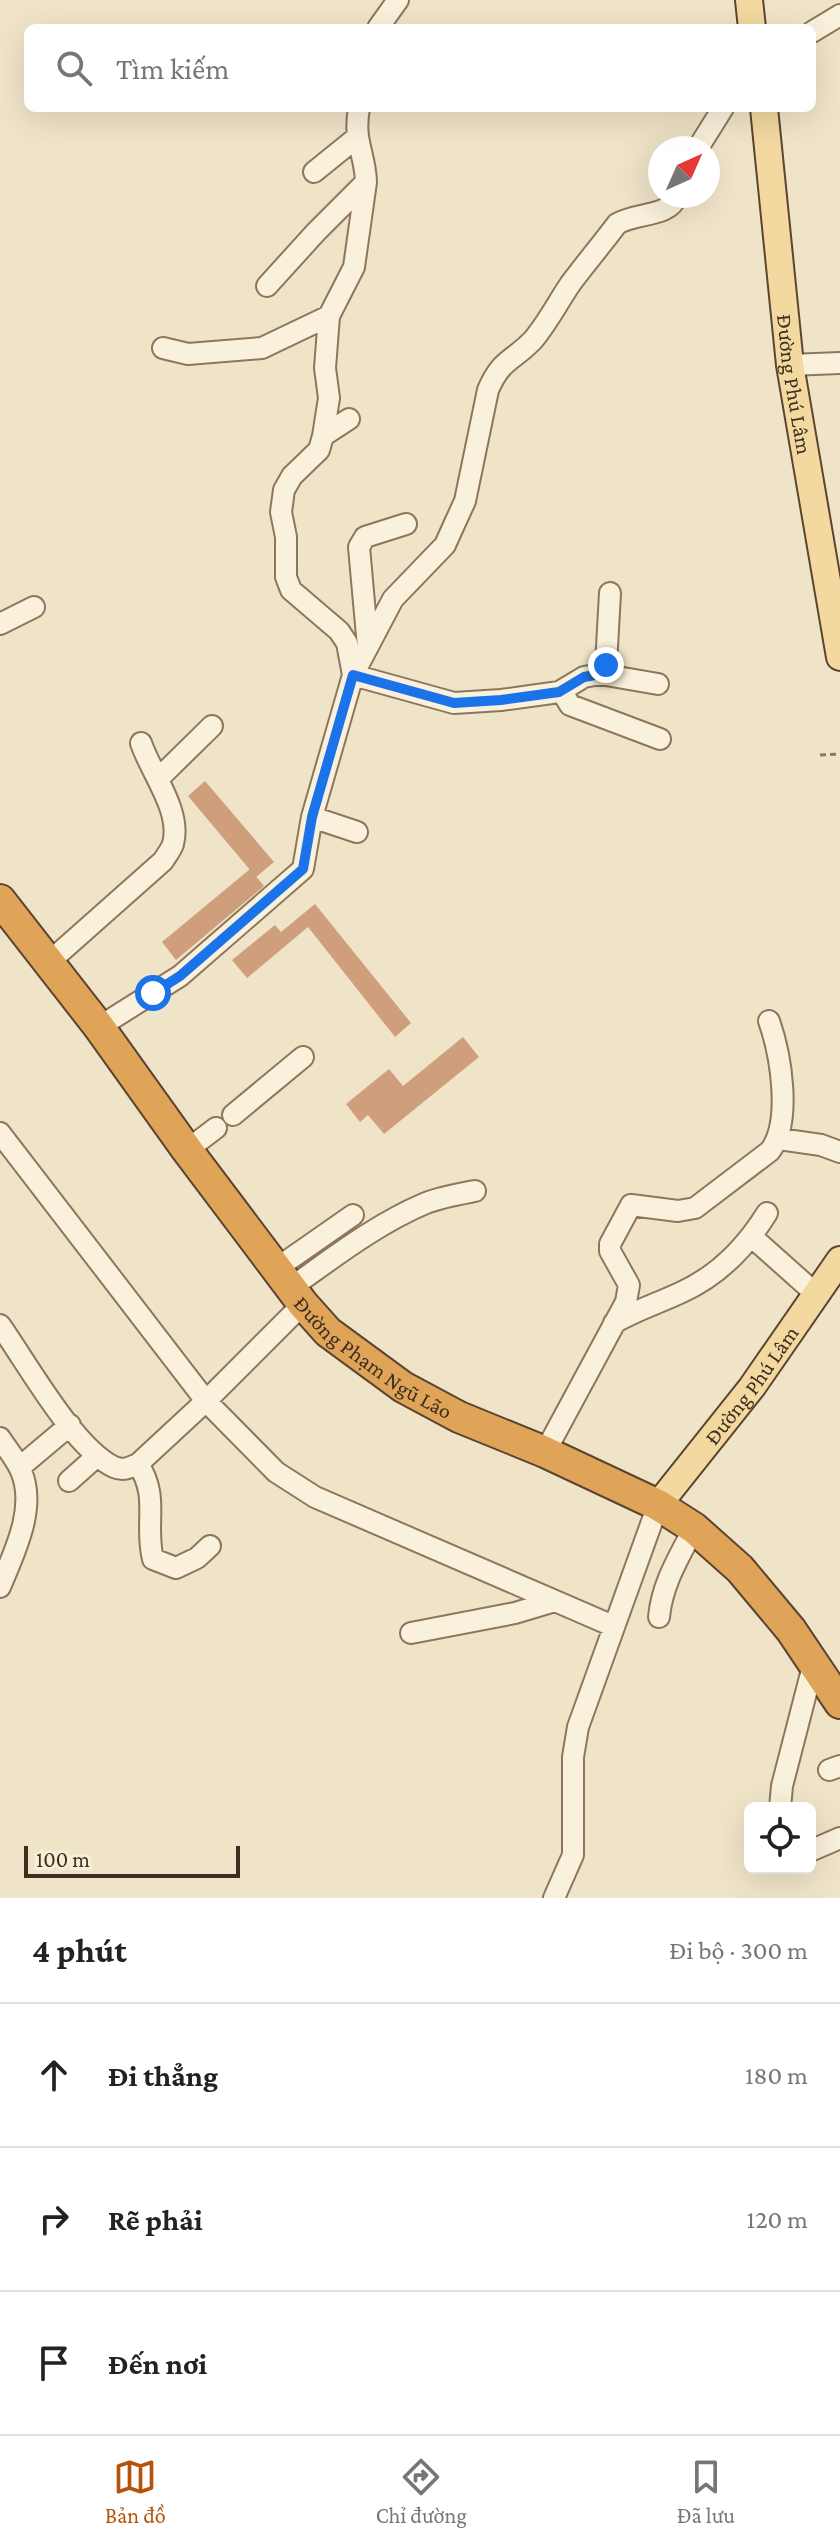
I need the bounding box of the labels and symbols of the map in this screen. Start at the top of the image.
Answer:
north arrow [648,136,720,208]
street label: Đường Phú Lâm [772,313,818,456]
route end [588,647,624,683]
route start [135,975,171,1011]
street label: Đường Phạm Ngũ Lão [289,1291,457,1424]
street label: Đường Phú Lâm [699,1321,803,1449]
scale bar [24,1842,240,1878]

